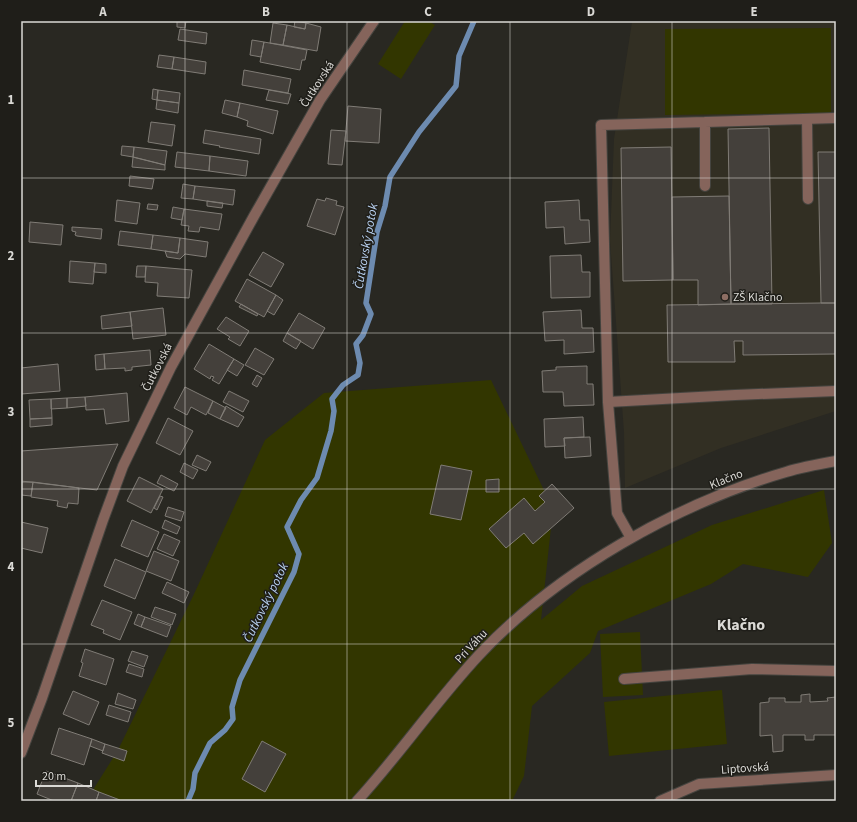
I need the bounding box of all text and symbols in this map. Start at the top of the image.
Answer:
text: A [98,3,107,21]
text: B [262,3,270,21]
text: C [424,3,432,21]
text: D [587,3,595,21]
text: E [750,3,758,21]
street label: Čutkovská [296,58,339,111]
text: 1 [8,91,15,109]
water label: Čutkovský potok [350,201,383,290]
text: 2 [8,247,15,265]
place label: ZŠ Klačno [733,289,783,306]
marker: ZŠ Klačno [720,292,730,302]
street label: Čutkovská [138,340,177,394]
text: 3 [8,403,15,421]
street label: Klačno [707,465,745,494]
text: 4 [8,558,15,576]
water label: Čutkovský potok [239,559,293,645]
district label: Klačno [717,614,765,636]
street label: Pri Váhu [451,625,492,667]
text: 5 [8,714,15,732]
street label: Liptovská [720,758,770,779]
scale bar [36,762,91,788]
text: 20 m [42,768,66,785]

